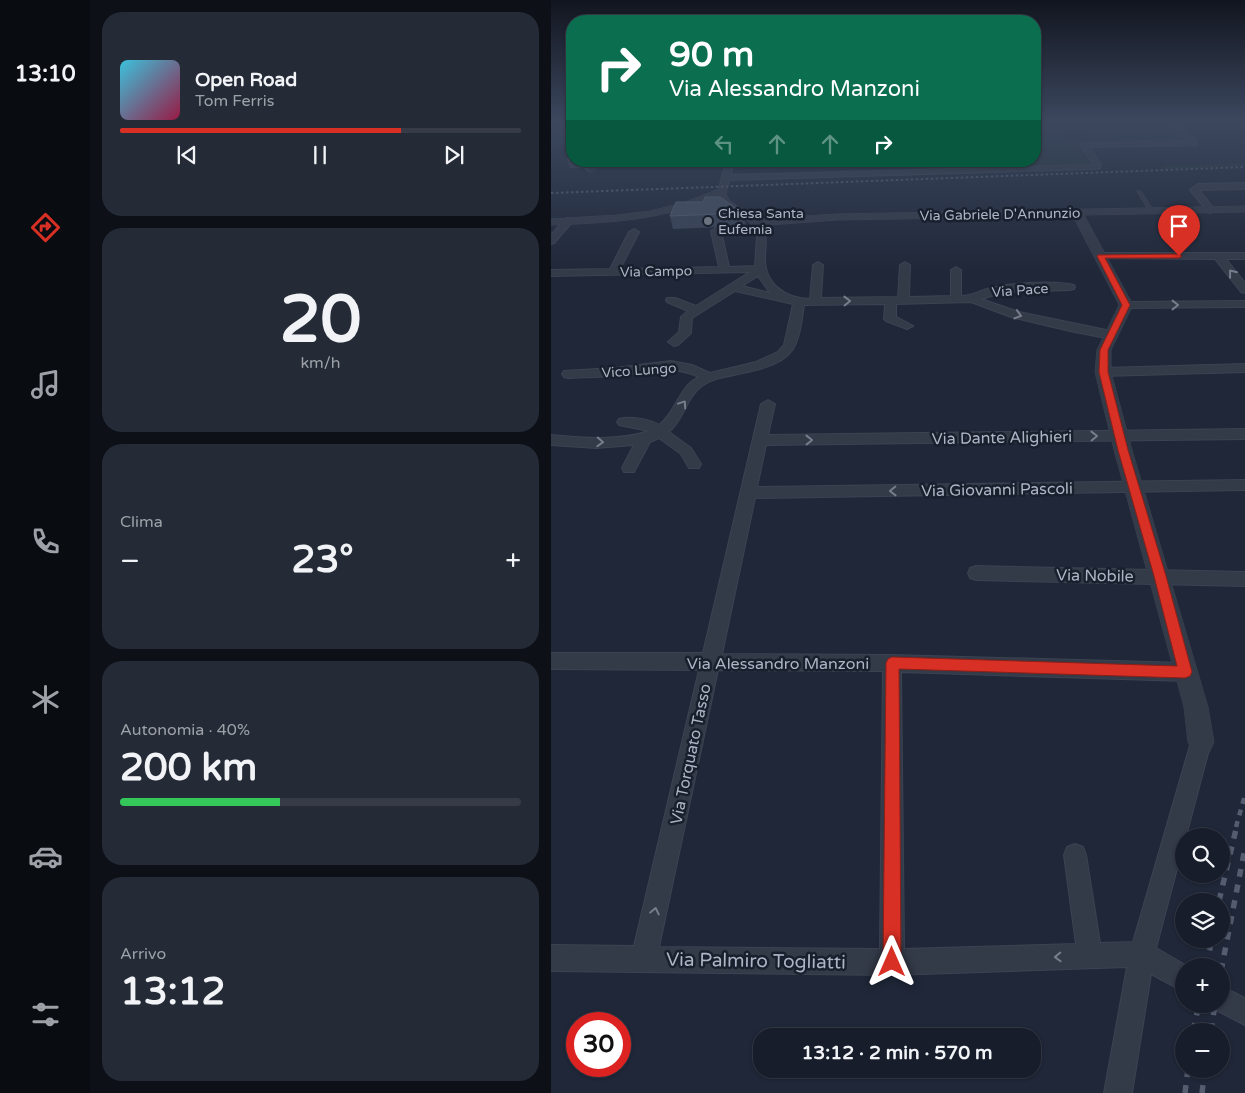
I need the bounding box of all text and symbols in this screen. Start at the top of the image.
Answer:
text: 90 m [669,34,754,76]
icon: right [586,35,651,100]
text: 13:10 [15,61,75,87]
text: Open Road [195,69,297,91]
text: Via Alessandro Manzoni [669,76,920,102]
text: Tom Ferris [195,91,274,111]
icon: left [710,130,738,158]
icon: ahead [763,130,791,158]
icon: ahead [816,130,844,158]
icon: right [869,130,897,158]
icon: previous [173,141,201,169]
icon: pause [306,141,334,169]
icon: next [440,141,468,169]
place label: Chiesa Santa Eufemia [718,205,804,238]
street label: Via Gabriele D'Annunzio [920,205,1080,224]
pin [1158,205,1200,256]
icon: directions [28,210,63,245]
icon: arrive [1165,212,1193,240]
marker: Chiesa Santa Eufemia [702,215,714,227]
street label: Via Campo [620,262,692,281]
one-way arrow [1229,270,1237,279]
street label: Via Pace [991,280,1049,301]
text: 20 [280,281,361,360]
one-way arrow [844,296,852,306]
one-way arrow [1172,300,1179,310]
one-way arrow [1013,309,1021,319]
text: km/h [300,353,341,373]
street label: Vico Lungo [601,359,677,382]
icon: music [28,367,63,402]
one-way arrow [676,400,686,409]
street label: Via Dante Alighieri [932,427,1072,449]
one-way arrow [1090,430,1098,441]
one-way arrow [806,435,813,445]
one-way arrow [596,437,604,447]
street label: Via Giovanni Pascoli [921,479,1073,501]
one-way arrow [888,486,896,496]
text: Clima [120,512,163,532]
icon: phone [28,524,63,559]
text: 23° [292,537,354,583]
text: − [120,544,140,578]
text: + [505,544,521,578]
street label: Via Nobile [1056,565,1134,587]
street label: Via Alessandro Manzoni [687,654,869,674]
icon: climate [28,682,63,717]
street label: Via Torquato Tasso [666,682,716,826]
text: Autonomia · 40% [120,720,250,740]
text: 200 km [120,745,257,791]
map controls [1175,828,1230,1078]
button: search [1175,828,1230,883]
icon: car [28,839,63,874]
button: layers [1175,893,1230,948]
one-way arrow [649,907,660,916]
position arrow [865,935,917,987]
text: Arrivo [120,944,166,964]
street label: Via Palmiro Togliatti [666,948,846,974]
one-way arrow [1054,952,1062,962]
button: + [1175,958,1230,1013]
text: 13:12 [120,969,225,1015]
icon: filters [28,997,63,1032]
speed limit sign: 30 [566,1012,631,1077]
button: − [1175,1023,1230,1078]
text: 13:12 · 2 min · 570 m [801,1042,993,1064]

